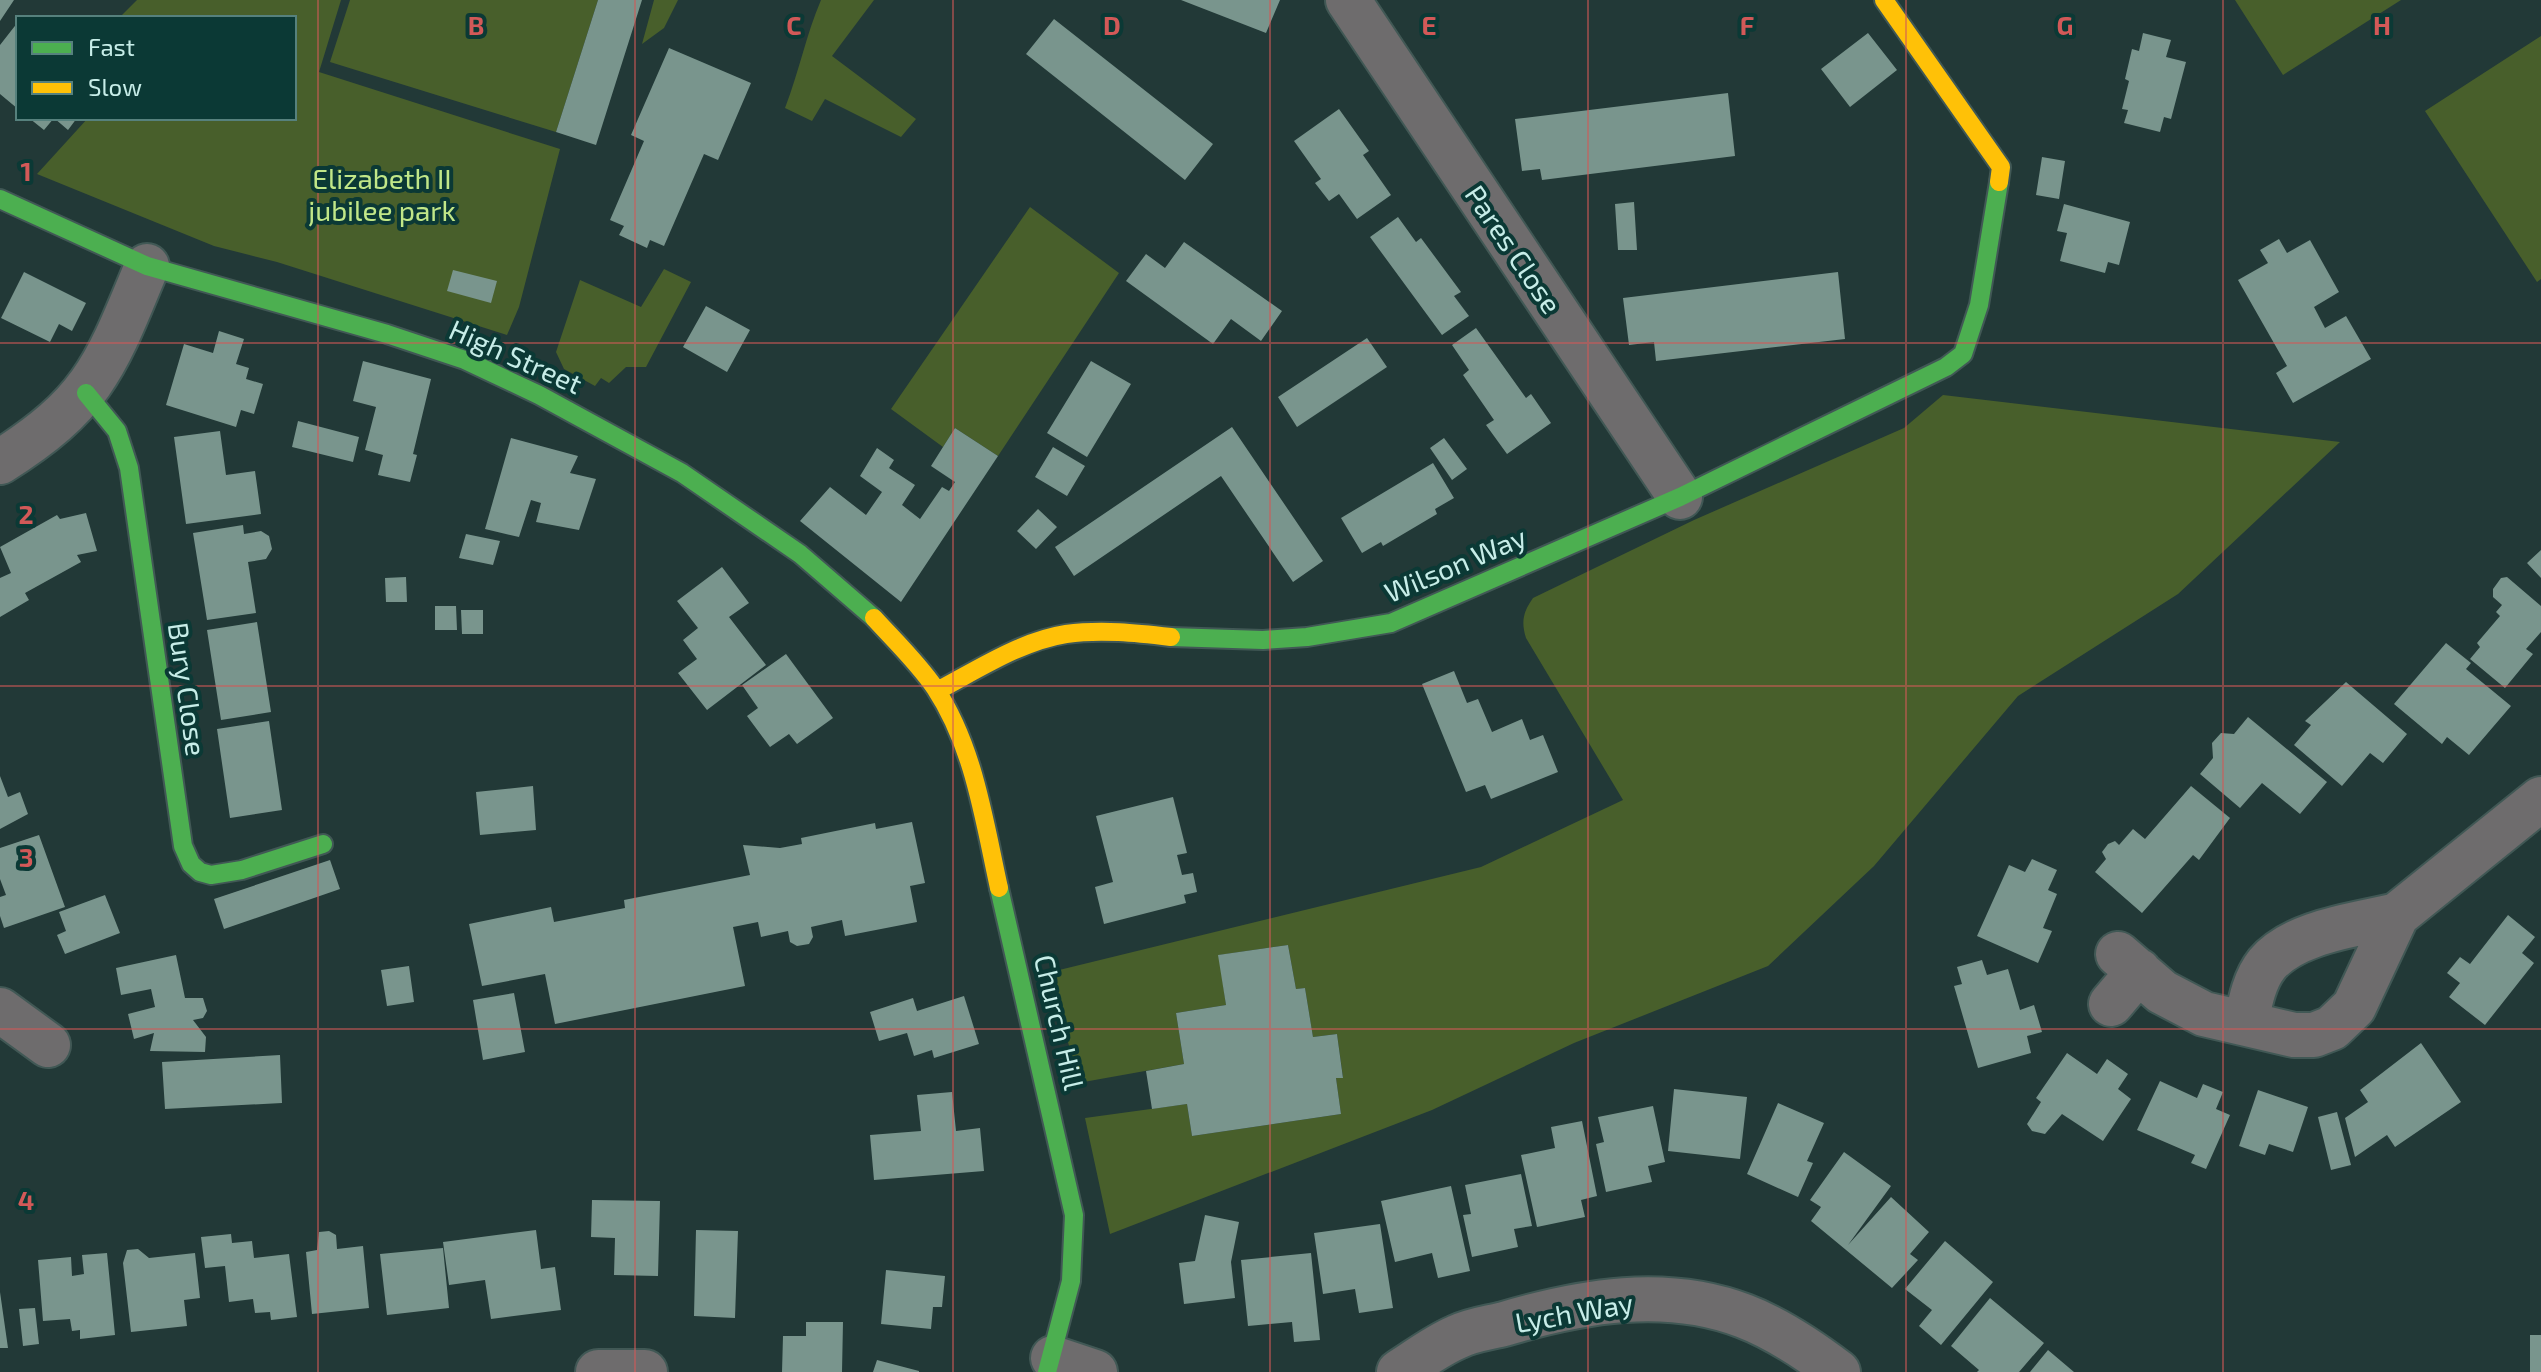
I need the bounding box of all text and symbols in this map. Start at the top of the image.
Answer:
text: B [468,9,484,40]
text: C [786,9,802,40]
text: D [1103,9,1121,40]
text: E [1421,9,1437,40]
text: F [1740,9,1754,40]
text: G [2057,9,2073,40]
text: H [2373,9,2391,40]
legend [16,16,296,120]
text: Fast [88,32,135,61]
text: Slow [88,72,142,101]
text: 1 [20,155,32,186]
park label: Elizabeth II jubilee park [308,161,456,227]
street label: Pares Close [1459,178,1569,320]
street label: High Street [444,312,588,400]
text: 2 [18,498,34,529]
street label: Wilson Way [1379,519,1531,609]
street label: Bury Close [162,620,214,758]
text: 3 [19,841,33,872]
street label: Church Hill [1028,951,1092,1093]
text: 4 [18,1184,34,1215]
street label: Lych Way [1512,1285,1636,1339]

